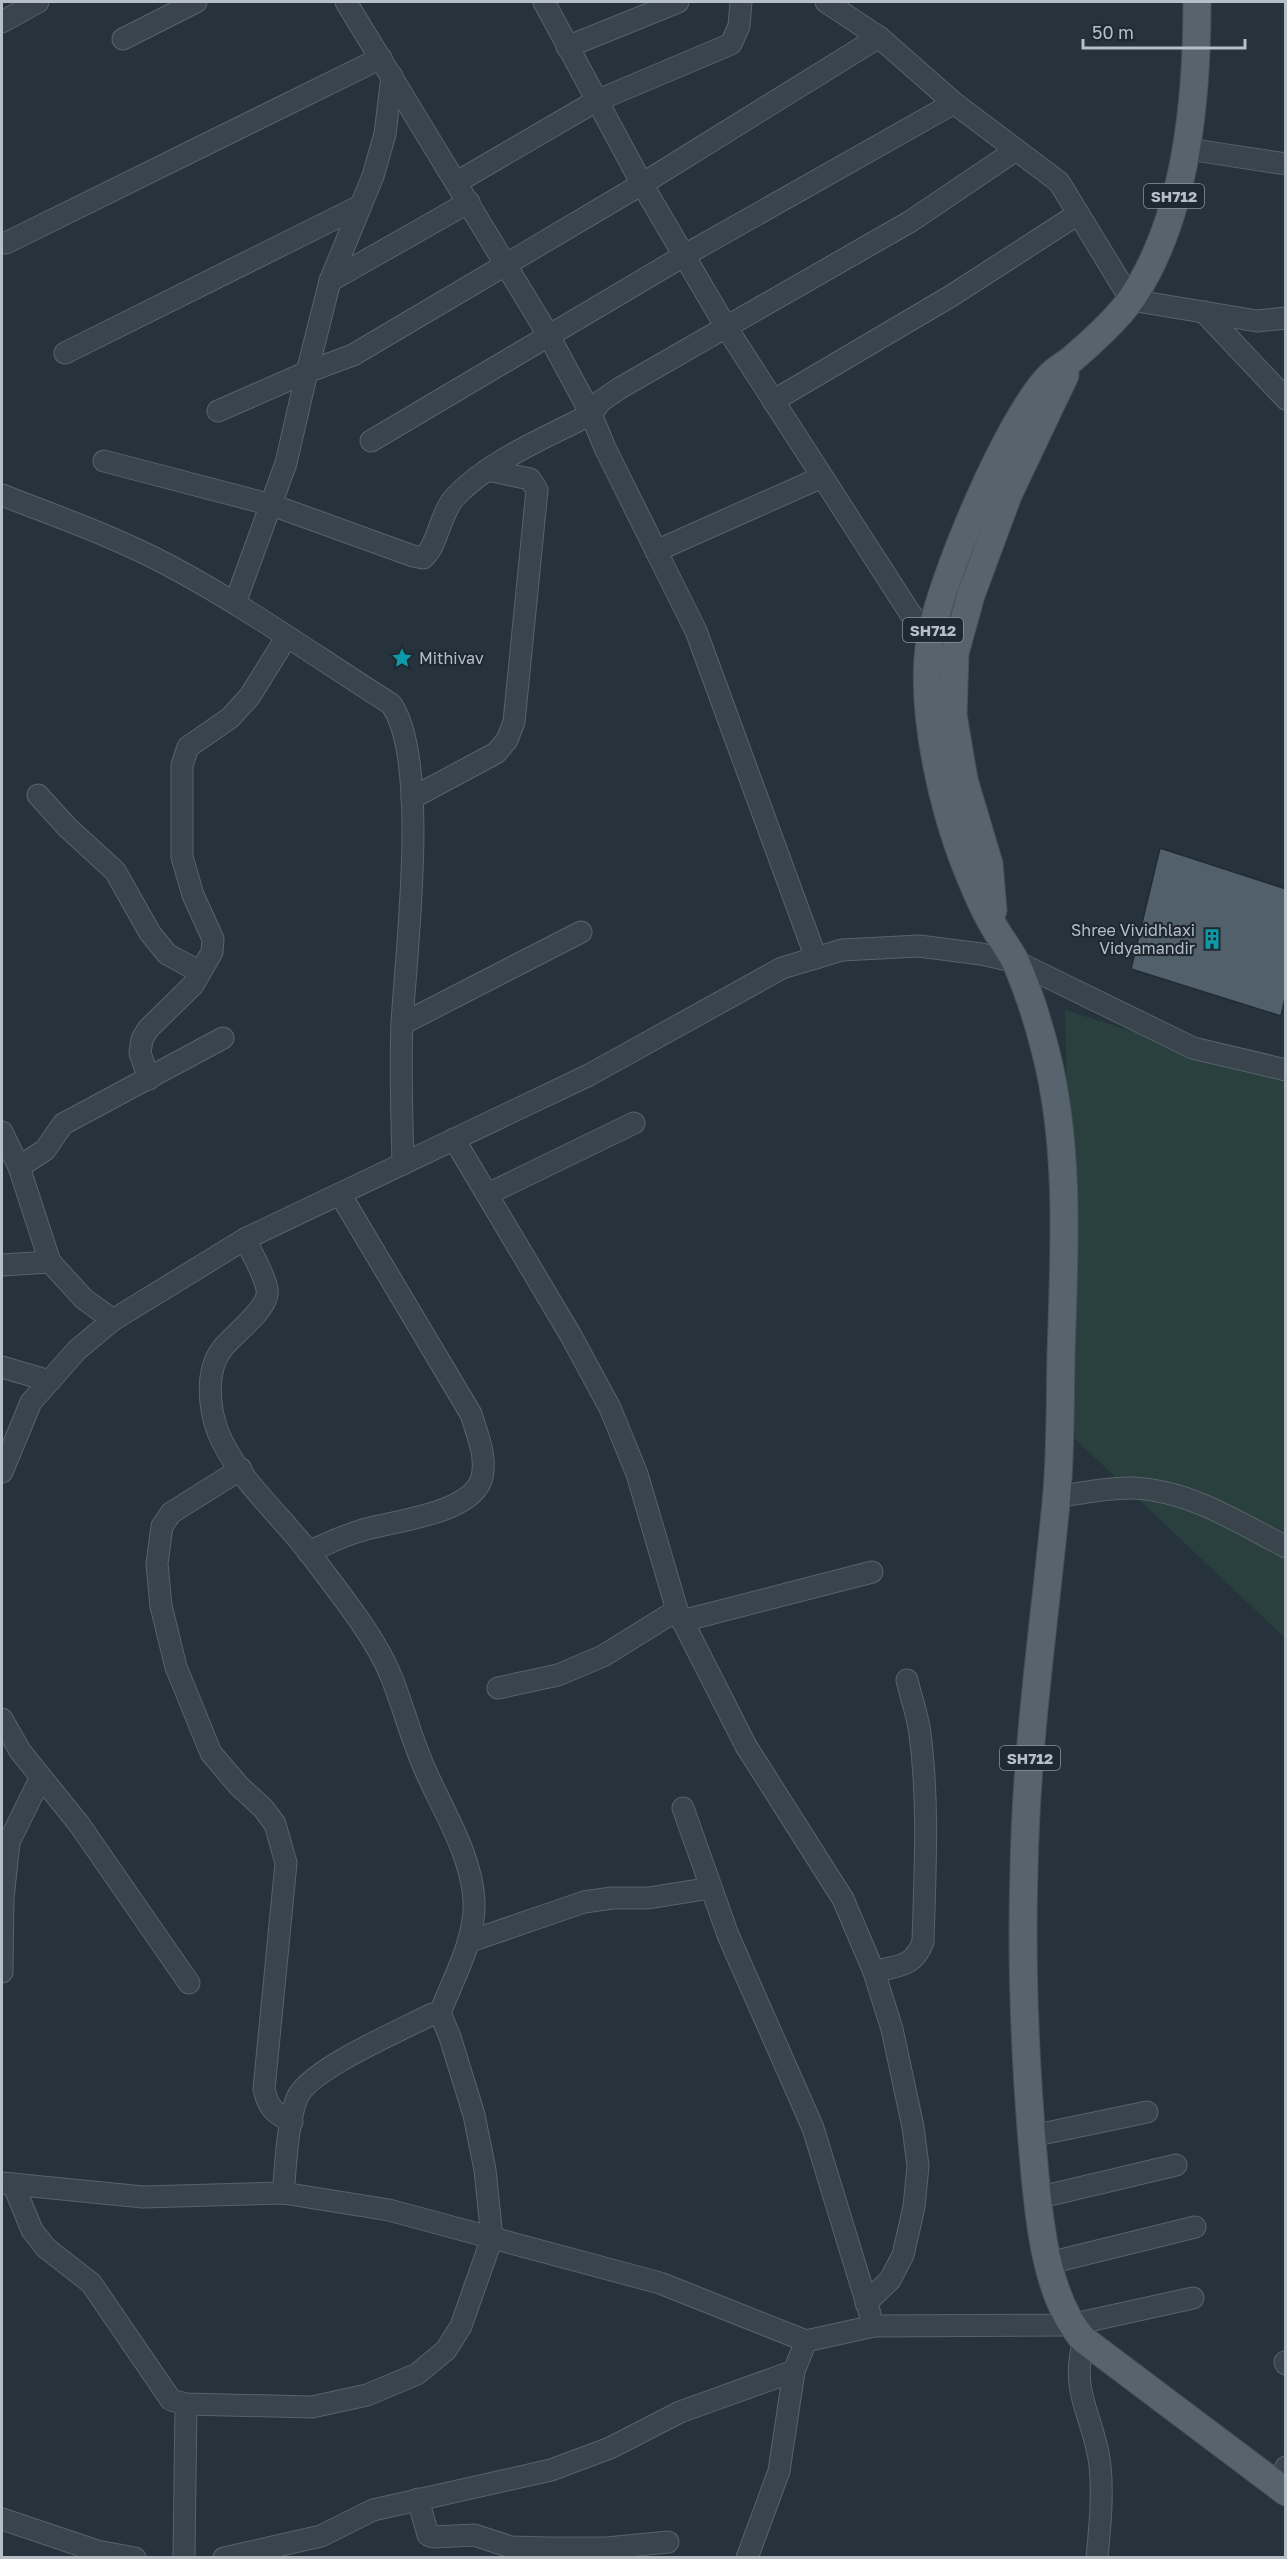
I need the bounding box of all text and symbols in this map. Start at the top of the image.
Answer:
scale bar [1083,12,1245,50]
text: 50 m [1092,21,1134,43]
road number: SH712 [1144,184,1204,208]
road number: SH712 [903,618,963,642]
place icon: Mithivav [390,646,414,670]
place label: Mithivav [419,648,484,668]
place label: Shree Vividhlaxi Vidyamandir [1071,920,1195,958]
building icon: Shree Vividhlaxi Vidyamandir [1200,927,1224,951]
road number: SH712 [1000,1746,1060,1770]

